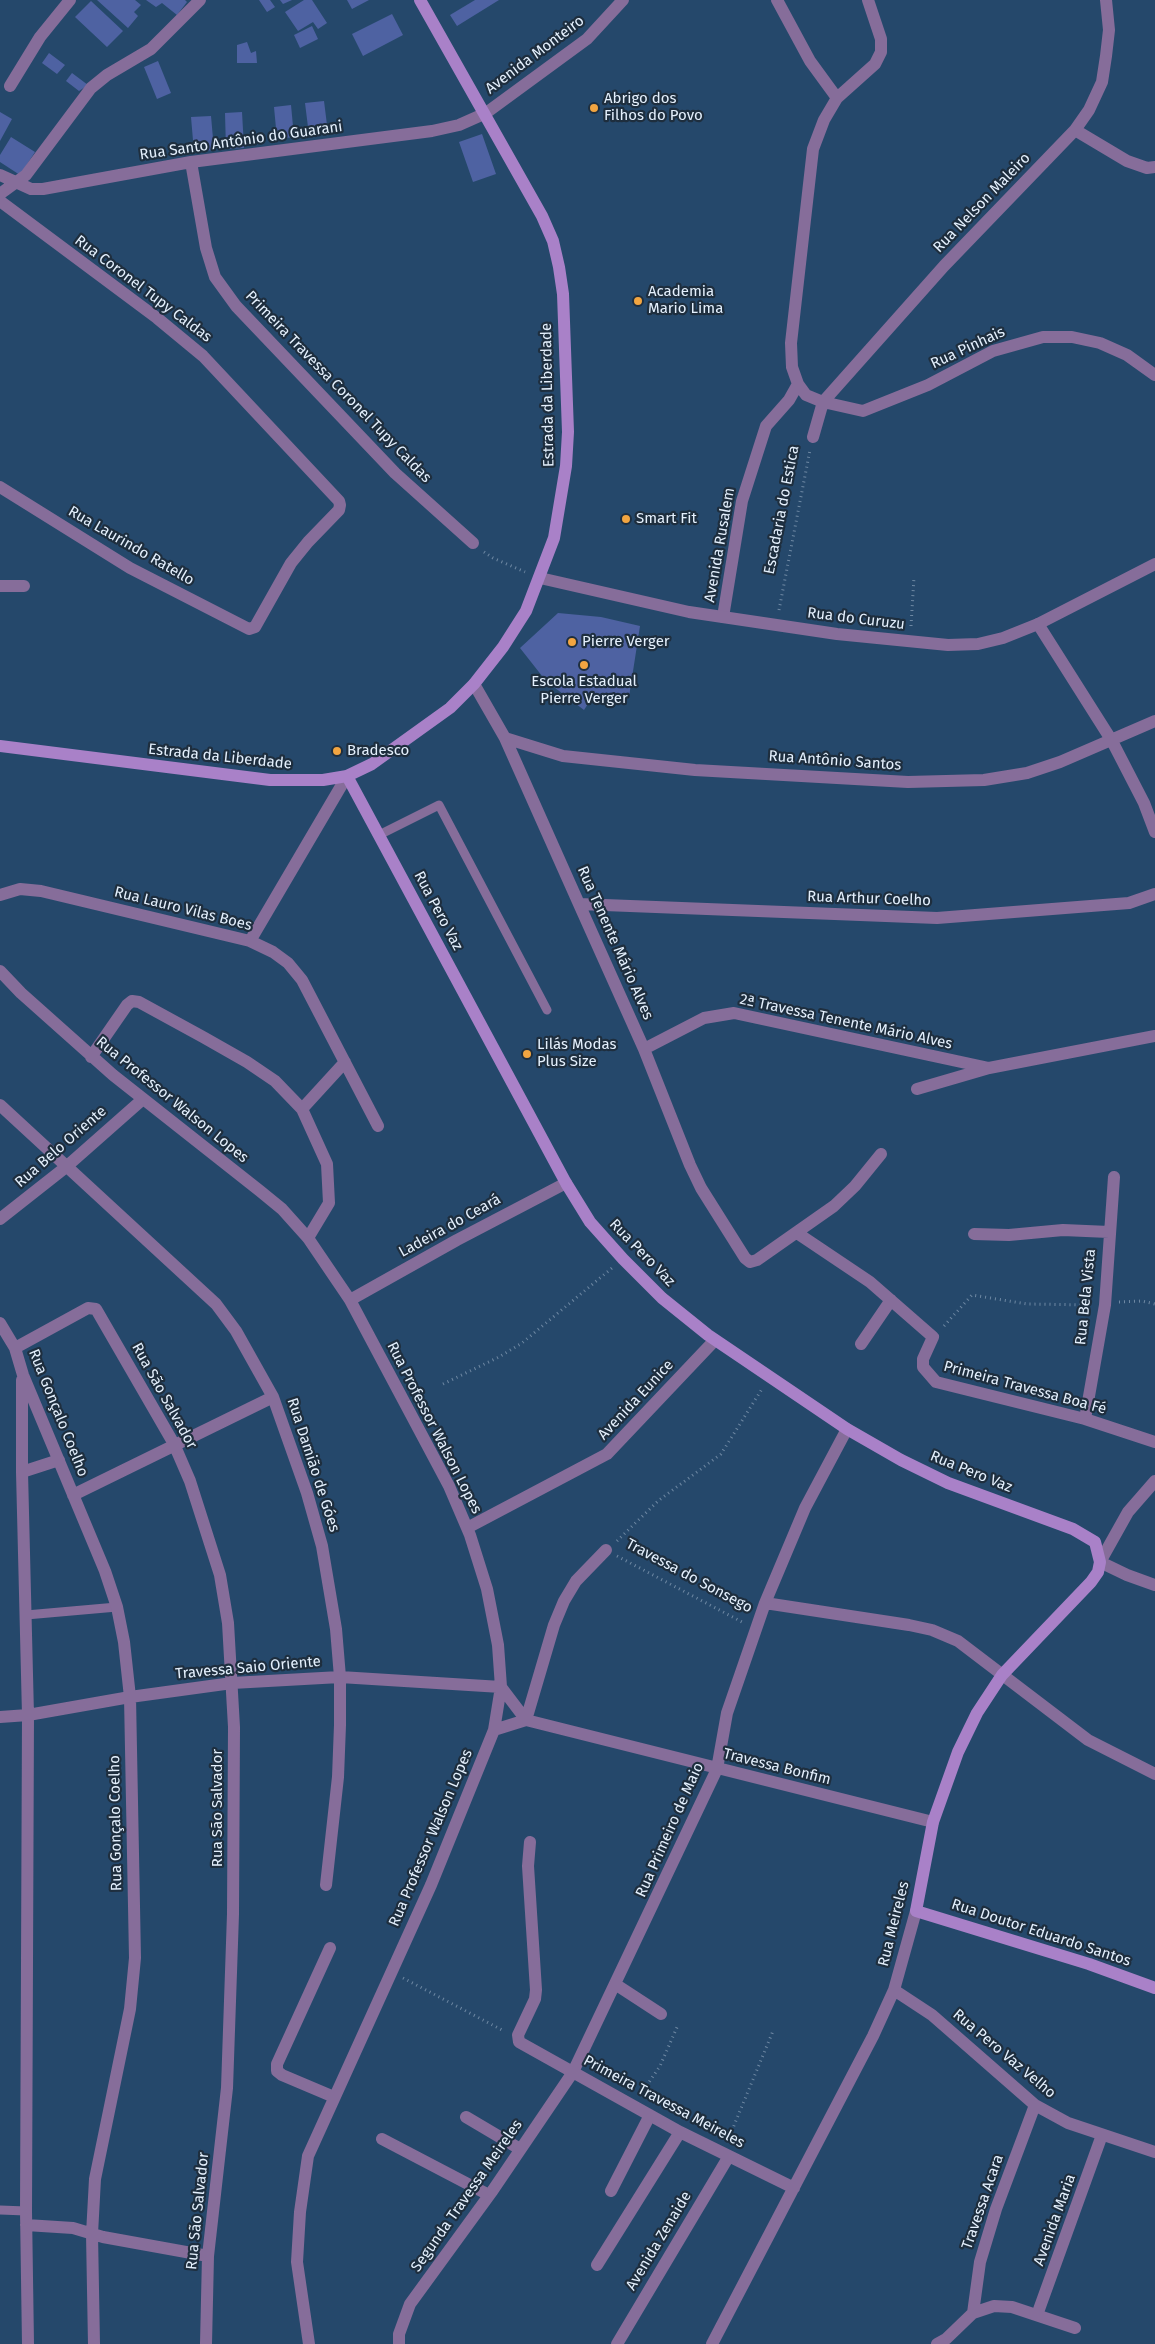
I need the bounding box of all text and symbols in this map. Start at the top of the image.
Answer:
street label: Avenida Monteiro [482,12,588,98]
place label: Abrigo dos Filhos do Povo [604,90,703,125]
marker: Abrigo dos Filhos do Povo [588,102,600,114]
street label: Rua Santo Antônio do Guarani [138,118,344,164]
street label: Rua Nelson Maleiro [930,149,1034,257]
street label: Rua Coronel Tupy Caldas [71,232,215,346]
place label: Academia Mario Lima [648,283,723,318]
street label: Primeira Travessa Coronel Tupy Caldas [241,287,435,487]
marker: Academia Mario Lima [632,295,644,307]
street label: Estrada da Liberdade [538,323,558,467]
street label: Rua Pinhais [928,323,1008,373]
street label: Escadaria do Estica [761,444,803,576]
street label: Avenida Rusalem [701,486,739,604]
street label: Rua Laurindo Ratello [65,503,197,589]
place label: Smart Fit [636,510,697,528]
marker: Smart Fit [620,513,632,525]
street label: Rua do Curuzu [806,604,906,634]
place label: Pierre Verger [582,633,670,651]
marker: Pierre Verger [566,636,578,648]
marker: Escola Estadual Pierre Verger [578,659,590,671]
place label: Escola Estadual Pierre Verger [531,673,637,708]
street label: Estrada da Liberdade [147,741,293,773]
place label: Bradesco [347,742,409,760]
marker: Bradesco [331,745,343,757]
street label: Rua Antônio Santos [768,747,902,775]
street label: Rua Tenente Mário Alves [573,863,657,1023]
street label: Rua Pero Vaz [410,868,466,954]
street label: Rua Lauro Vilas Boes [112,883,254,935]
street label: Rua Arthur Coelho [807,888,931,910]
street label: 2ª Travessa Tenente Mário Alves [738,991,954,1053]
street label: Rua Professor Walson Lopes [92,1033,252,1167]
place label: Lilás Modas Plus Size [537,1036,616,1071]
marker: Lilás Modas Plus Size [521,1048,533,1060]
street label: Rua Belo Oriente [12,1102,110,1192]
street label: Ladeira do Ceará [396,1191,504,1261]
street label: Rua Pero Vaz [605,1215,679,1291]
street label: Rua Bela Vista [1072,1248,1100,1346]
street label: Rua Professor Walson Lopes [383,1339,485,1517]
street label: Rua São Salvador [127,1340,201,1452]
street label: Rua Gonçalo Coelho [24,1347,92,1479]
street label: Avenida Eunice [594,1356,678,1444]
street label: Primeira Travessa Boa Fé [942,1358,1108,1418]
street label: Rua Damião de Góes [283,1396,343,1534]
street label: Rua Pero Vaz [927,1447,1015,1497]
street label: Travessa do Sonsego [623,1535,755,1617]
street label: Travessa Saio Oriente [175,1653,321,1683]
street label: Travessa Bonfim [721,1745,833,1789]
street label: Rua Professor Walson Lopes [385,1747,477,1929]
street label: Rua São Salvador [209,1749,227,1867]
street label: Rua Gonçalo Coelho [106,1755,126,1891]
street label: Rua Primeiro de Maio [632,1760,708,1900]
street label: Rua Meireles [875,1880,913,1968]
street label: Rua Doutor Eduardo Santos [949,1895,1133,1971]
street label: Rua Pero Vaz Velho [949,2006,1059,2102]
street label: Primeira Travessa Meireles [580,2052,748,2152]
street label: Segunda Travessa Meireles [408,2116,526,2276]
street label: Rua São Salvador [183,2151,213,2271]
street label: Travessa Acara [958,2152,1008,2252]
street label: Avenida Maria [1030,2172,1080,2268]
street label: Avenida Zenaide [622,2188,696,2294]

